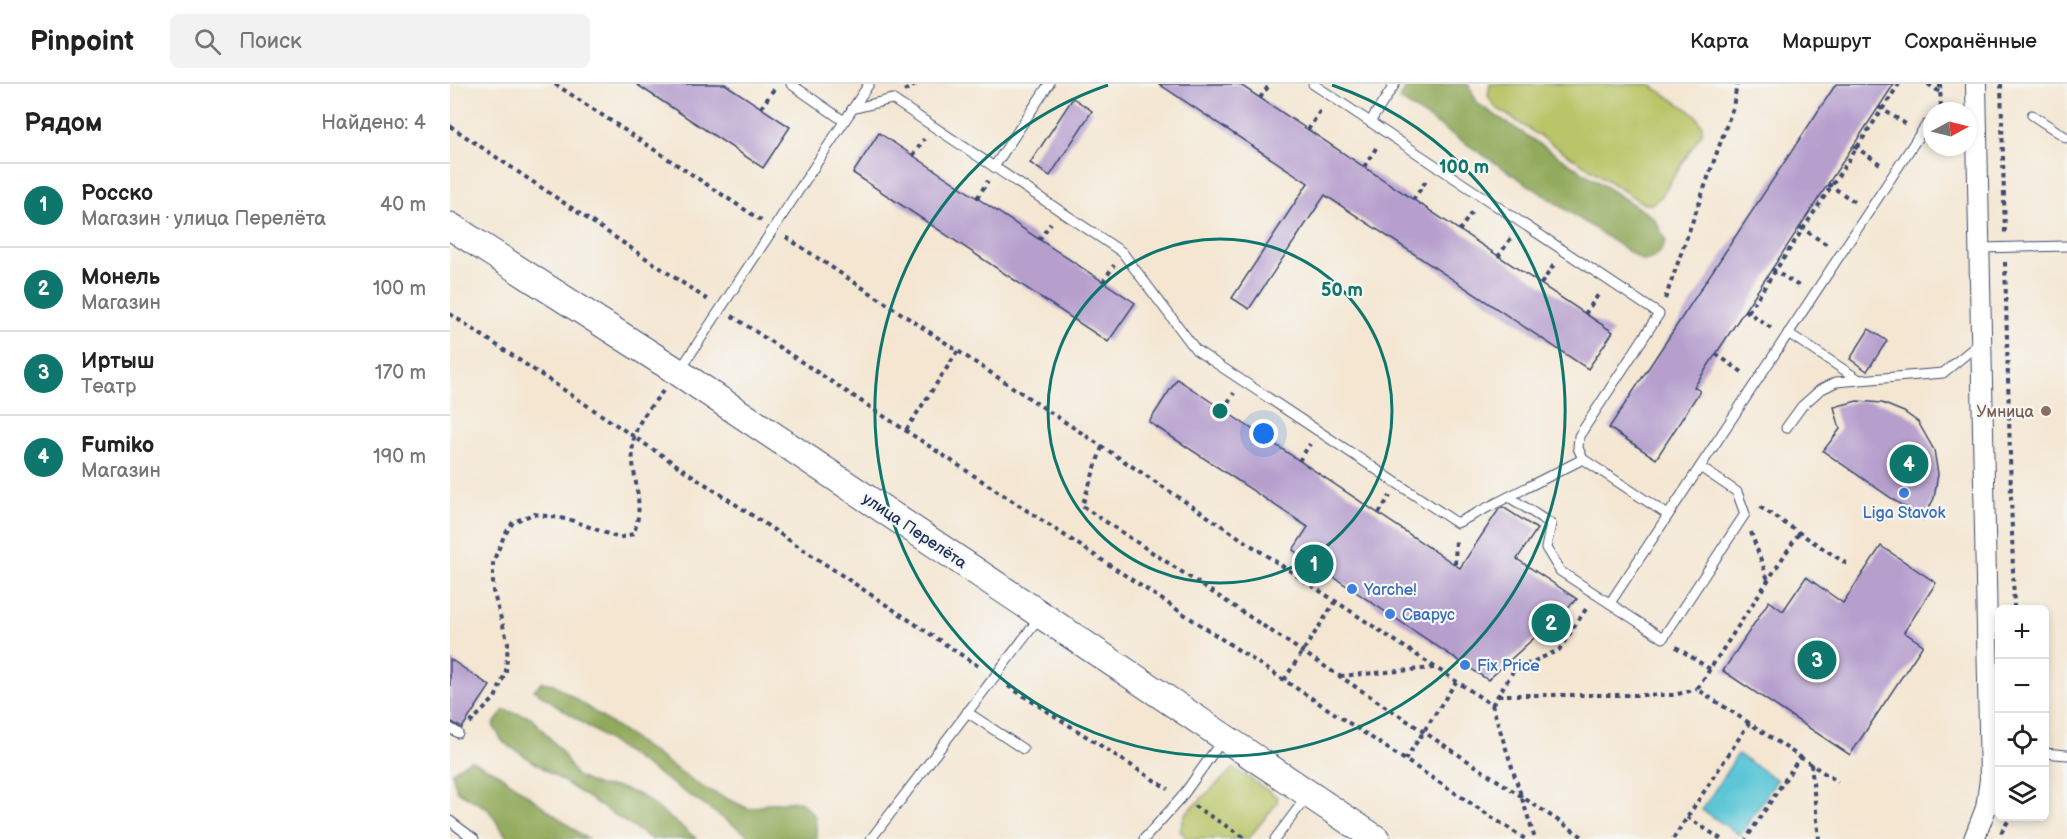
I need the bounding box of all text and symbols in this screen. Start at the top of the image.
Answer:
search box [170,14,590,68]
text: Pinpoint [30,25,134,58]
icon: search [191,25,224,58]
text: Поиск [239,28,302,55]
text: Карта [1690,29,1749,54]
text: Маршрут [1782,29,1871,54]
text: Сохранённые [1904,29,2037,54]
north arrow [1923,102,1977,156]
text: Рядом [24,108,102,139]
text: Найдено: 4 [321,111,426,135]
text: 100 m [1439,157,1489,178]
text: Росско [81,180,153,207]
text: 1 [39,193,48,217]
text: 40 m [380,193,426,217]
text: Магазин · улица Перелёта [81,207,326,231]
text: Монель [81,264,160,291]
text: 2 [38,277,49,301]
text: 100 m [373,277,426,301]
text: 50 m [1321,280,1363,301]
text: Магазин [81,291,161,315]
text: Иртыш [81,348,154,375]
text: 3 [38,361,49,385]
text: 170 m [375,361,426,385]
text: Театр [81,375,136,399]
centre of rings [1210,401,1230,421]
place label: Умница [1976,403,2035,422]
marker: Умница [2039,404,2053,418]
your location [1249,419,1278,448]
text: Fumiko [81,432,154,459]
pin: 4 [1890,442,1928,487]
text: 4 [38,445,49,469]
text: 190 m [373,445,426,469]
text: Магазин [81,459,161,483]
marker: Liga Stavok [1897,486,1911,500]
street label: улица Перелёта [858,489,970,574]
place label: Liga Stavok [1863,504,1946,523]
pin: 1 [1294,542,1334,586]
place label: Yarche! [1363,581,1417,600]
marker: Yarche! [1345,582,1359,596]
pin: 2 [1532,600,1570,646]
map controls [1995,605,2049,821]
button: + [1995,605,2049,659]
place label: Сварус [1402,606,1455,625]
marker: Сварус [1383,607,1397,621]
pin: 3 [1798,638,1836,682]
place label: Fix Price [1477,657,1540,676]
marker: Fix Price [1458,658,1472,672]
button: − [1995,659,2049,713]
button: locate [1995,713,2049,767]
button: layers [1995,767,2049,821]

